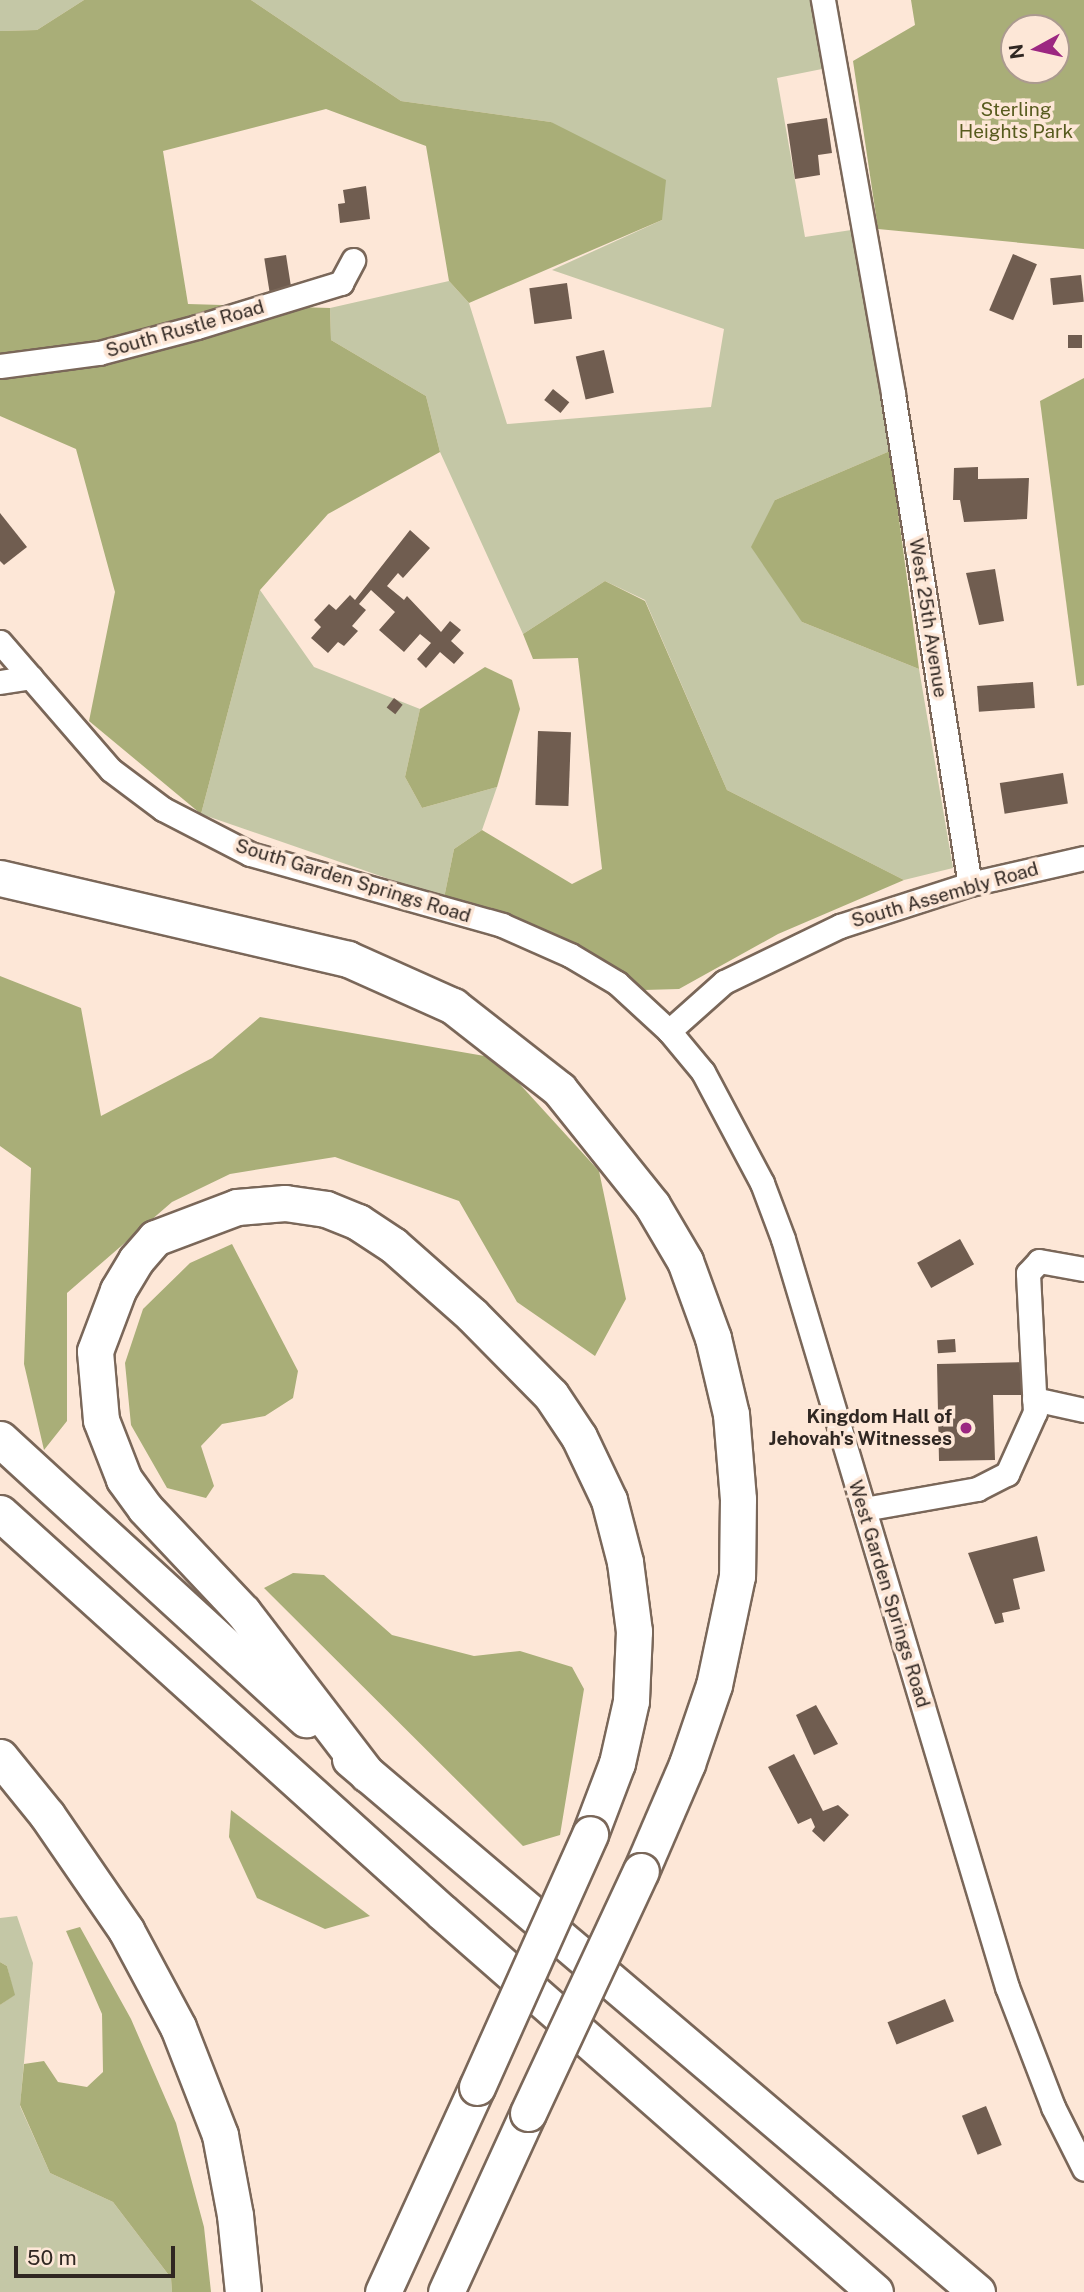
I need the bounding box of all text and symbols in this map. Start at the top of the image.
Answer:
north arrow [1000,14,1070,84]
text: N [1004,43,1028,61]
park label: Sterling Heights Park [959,99,1073,143]
street label: South Rustle Road [103,295,267,363]
street label: West 25th Avenue [904,537,952,699]
street label: South Garden Springs Road [233,834,473,928]
street label: South Assembly Road [849,857,1041,933]
place label: Kingdom Hall of Jehovah's Witnesses [768,1406,952,1450]
marker: Kingdom Hall of Jehovah's Witnesses [958,1420,974,1436]
street label: West Garden Springs Road [843,1477,935,1711]
scale bar [18,2232,178,2276]
text: 50 m [27,2245,77,2270]

